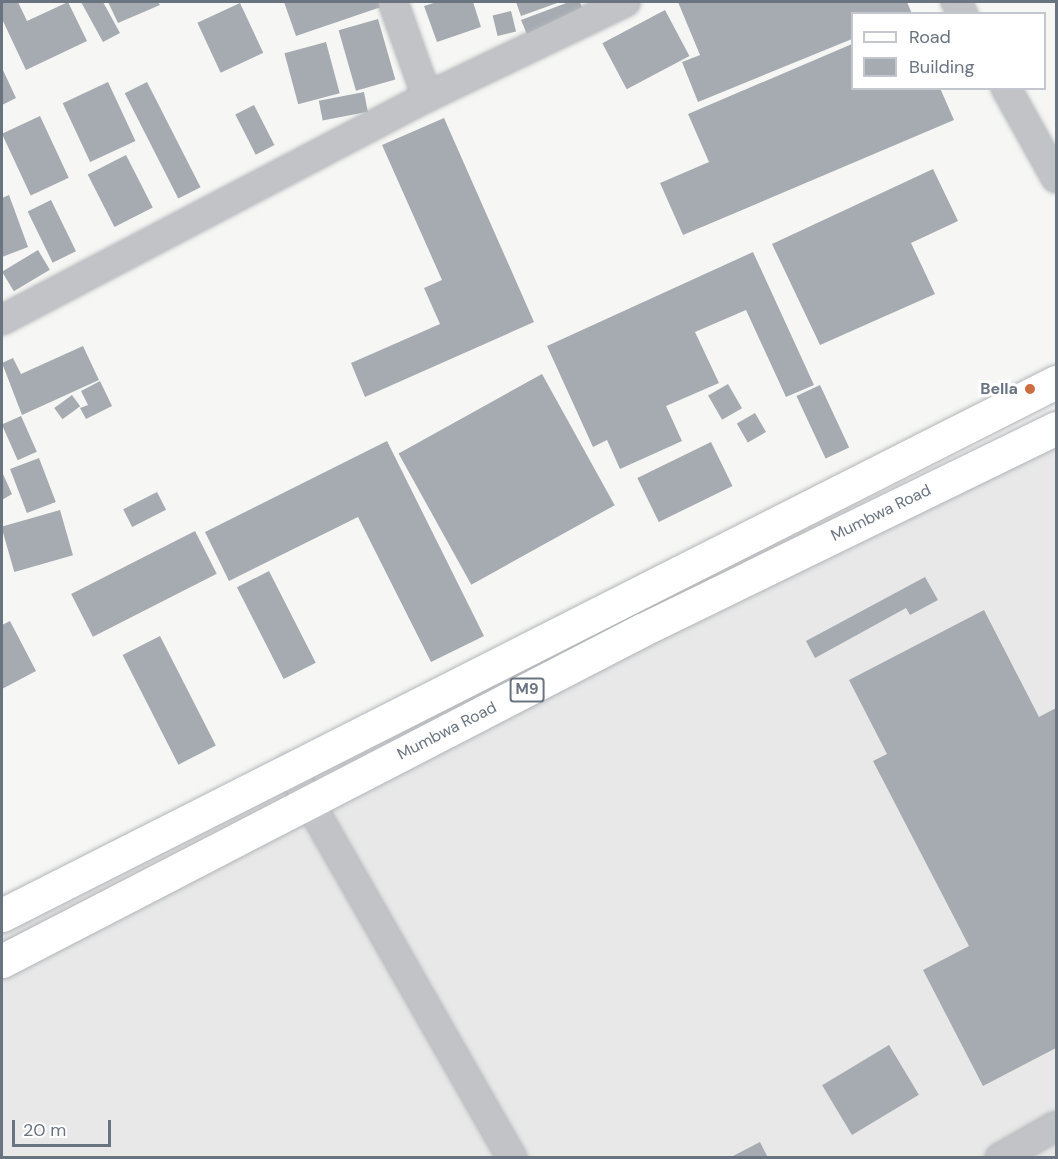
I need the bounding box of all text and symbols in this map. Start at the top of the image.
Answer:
legend [851,12,1046,90]
text: Road [909,25,951,49]
text: Building [909,55,974,79]
place label: Bella [980,379,1018,399]
marker: Bella [1023,382,1037,396]
street label: Mumbwa Road [828,481,934,545]
road number: M9 [509,678,545,702]
street label: Mumbwa Road [394,698,500,764]
scale bar [15,1108,114,1146]
text: 20 m [23,1118,66,1142]

